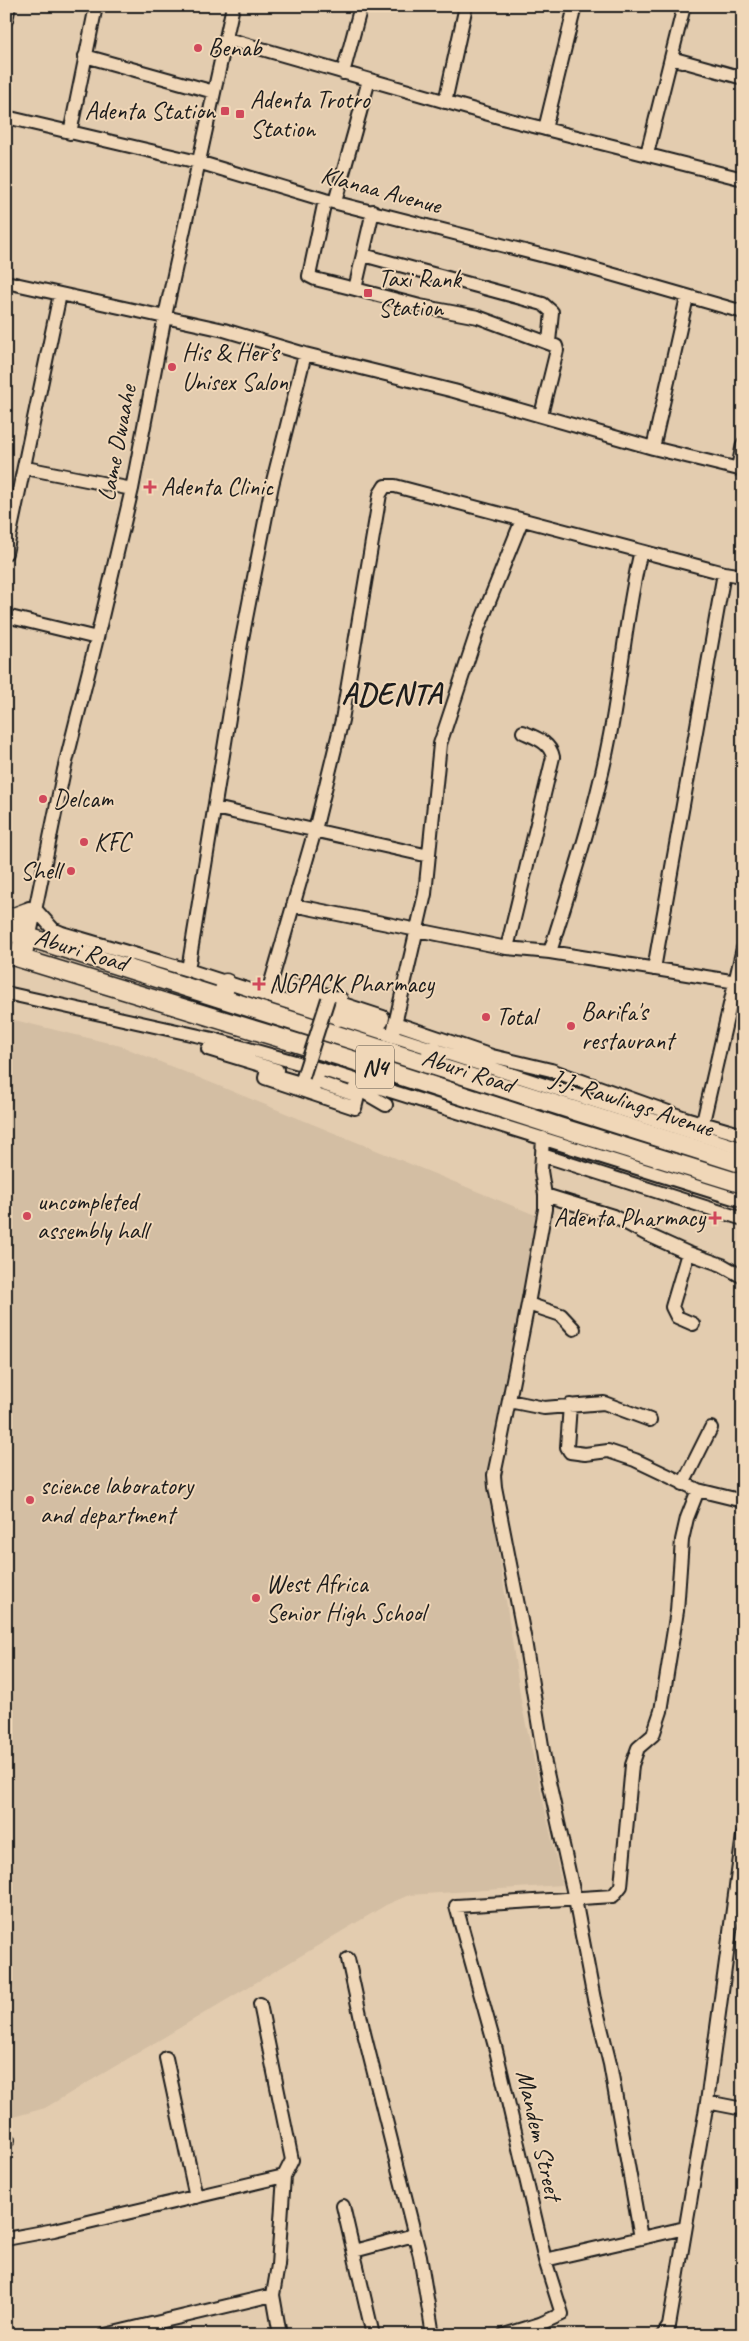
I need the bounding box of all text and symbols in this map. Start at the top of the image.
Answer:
place label: Benab [208,32,263,64]
marker: Benab [192,42,204,54]
place label: Adenta Trotro Station [250,84,371,145]
place label: Adenta Station [85,95,217,127]
marker: Adenta Station [219,105,231,117]
marker: Adenta Trotro Station [234,108,246,120]
street label: Klanaa Avenue [317,159,446,222]
place label: Taxi Rank Station [378,263,462,324]
marker: Taxi Rank Station [362,287,374,299]
place label: His & Her’s Unisex Salon [182,337,289,398]
marker: His & Her’s Unisex Salon [166,361,178,373]
street label: Lame Dwaahe [90,380,144,504]
place label: Adenta Clinic [161,471,274,503]
marker: Adenta Clinic [143,480,157,494]
district label: ADENTA [341,675,444,713]
place label: Delcam [53,783,114,815]
marker: Delcam [37,793,49,805]
place label: KFC [94,826,133,858]
marker: KFC [78,836,90,848]
place label: Shell [20,855,66,887]
marker: Shell [65,865,77,877]
street label: Aburi Road [31,921,134,980]
place label: NGPACK Pharmacy [269,968,435,1000]
marker: NGPACK Pharmacy [253,978,265,990]
place label: Barifa's restaurant [581,996,677,1057]
place label: Total [496,1001,541,1033]
marker: Total [480,1011,492,1023]
marker: Barifa's restaurant [565,1020,577,1032]
street label: Aburi Road [418,1041,521,1102]
road number: N4 [356,1046,394,1088]
street label: J.J. Rawlings Avenue [546,1061,719,1145]
place label: uncompleted assembly hall [37,1186,153,1247]
place label: Adenta Pharmacy [554,1202,706,1234]
marker: uncompleted assembly hall [21,1210,33,1222]
marker: Adenta Pharmacy [709,1212,721,1224]
place label: science laboratory and department [40,1470,196,1531]
marker: science laboratory and department [24,1494,36,1506]
place label: West Africa Senior High School [266,1568,430,1629]
marker: West Africa Senior High School [250,1592,262,1604]
street label: Mandem Street [508,2067,570,2207]

